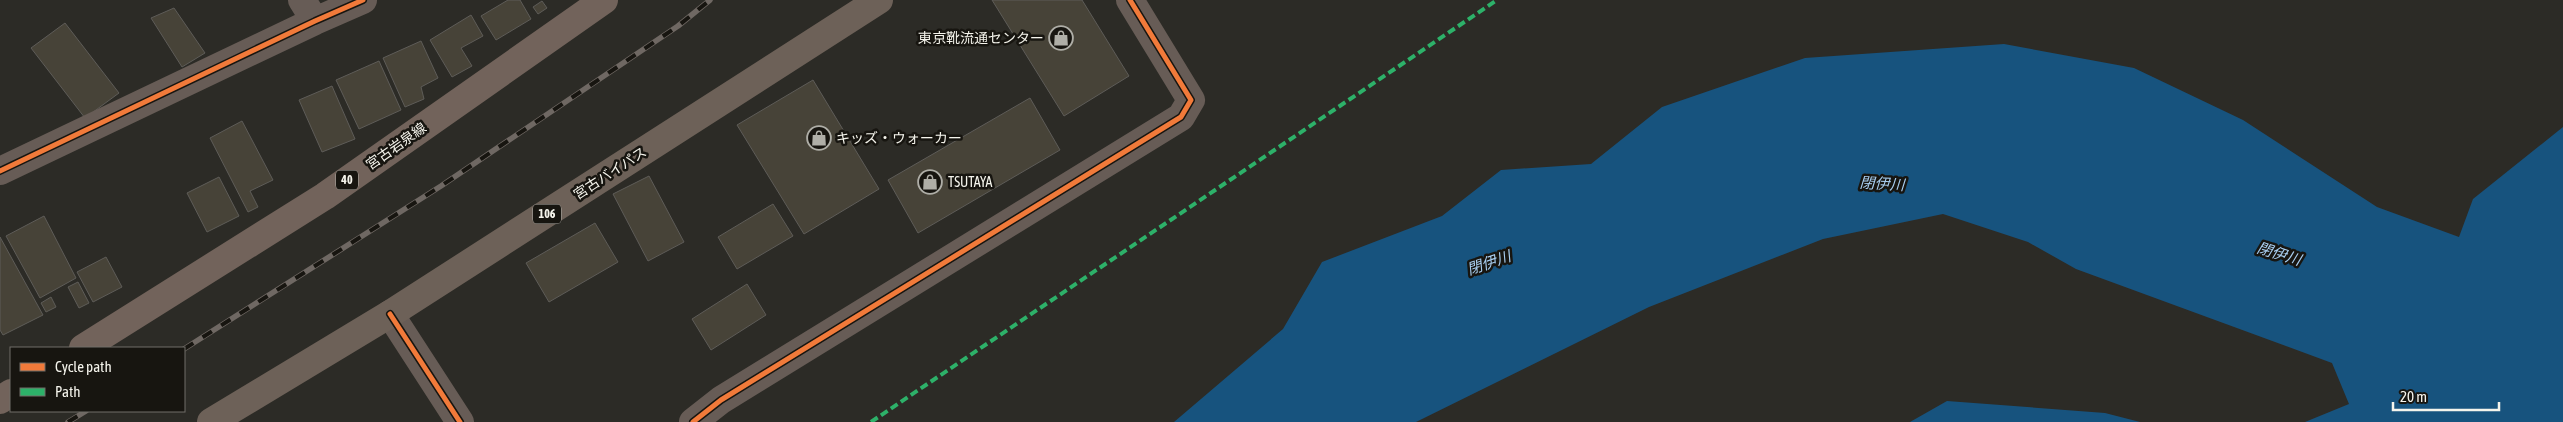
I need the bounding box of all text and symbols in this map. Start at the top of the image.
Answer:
shop icon: 東京靴流通センター [1048,25,1074,51]
place label: 東京靴流通センター [918,30,1044,46]
street label: 宮古岩泉線 [363,119,429,173]
shop icon: キッズ・ウォーカー [806,125,832,151]
place label: キッズ・ウォーカー [836,130,962,146]
street label: 宮古バイパス [571,143,649,203]
shop icon: TSUTAYA [917,169,943,195]
road number: 40 [336,170,358,190]
place label: TSUTAYA [948,174,993,190]
water label: 閉伊川 [1859,174,1907,193]
road number: 106 [533,204,561,223]
water label: 閉伊川 [2255,239,2305,269]
water label: 閉伊川 [1465,247,1515,278]
legend [10,347,185,412]
text: Cycle path [55,358,112,375]
scale bar [2393,380,2499,412]
text: Path [55,383,81,400]
text: 20 m [2400,388,2427,405]

